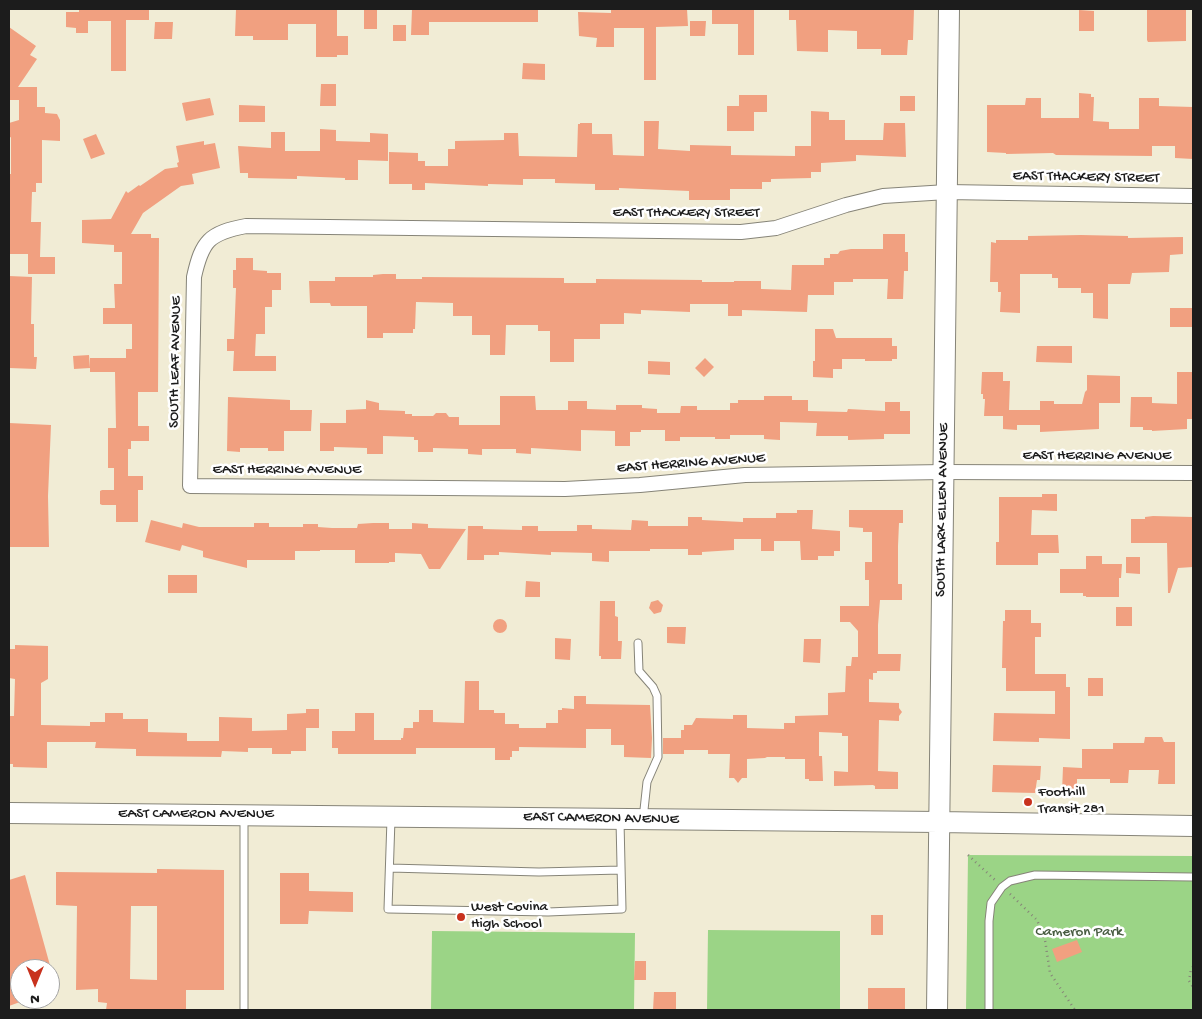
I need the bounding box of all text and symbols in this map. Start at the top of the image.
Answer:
street label: EAST THACKERY STREET [1012,168,1160,188]
street label: EAST THACKERY STREET [613,205,759,223]
street label: SOUTH LEAF AVENUE [166,296,186,428]
street label: SOUTH LARK ELLEN AVENUE [932,423,954,597]
street label: EAST HERRING AVENUE [1023,448,1171,466]
street label: EAST HERRING AVENUE [616,450,766,478]
street label: EAST HERRING AVENUE [213,462,361,480]
place label: Foothill Transit 281 [1038,784,1105,819]
marker: Foothill Transit 281 [1022,796,1034,808]
street label: EAST CAMERON AVENUE [118,806,274,824]
street label: EAST CAMERON AVENUE [523,809,679,829]
place label: West Covina High School [471,899,548,934]
marker: West Covina High School [455,911,467,923]
park label: Cameron Park [1035,924,1123,942]
north arrow [10,959,60,1009]
text: N [30,990,40,1007]

